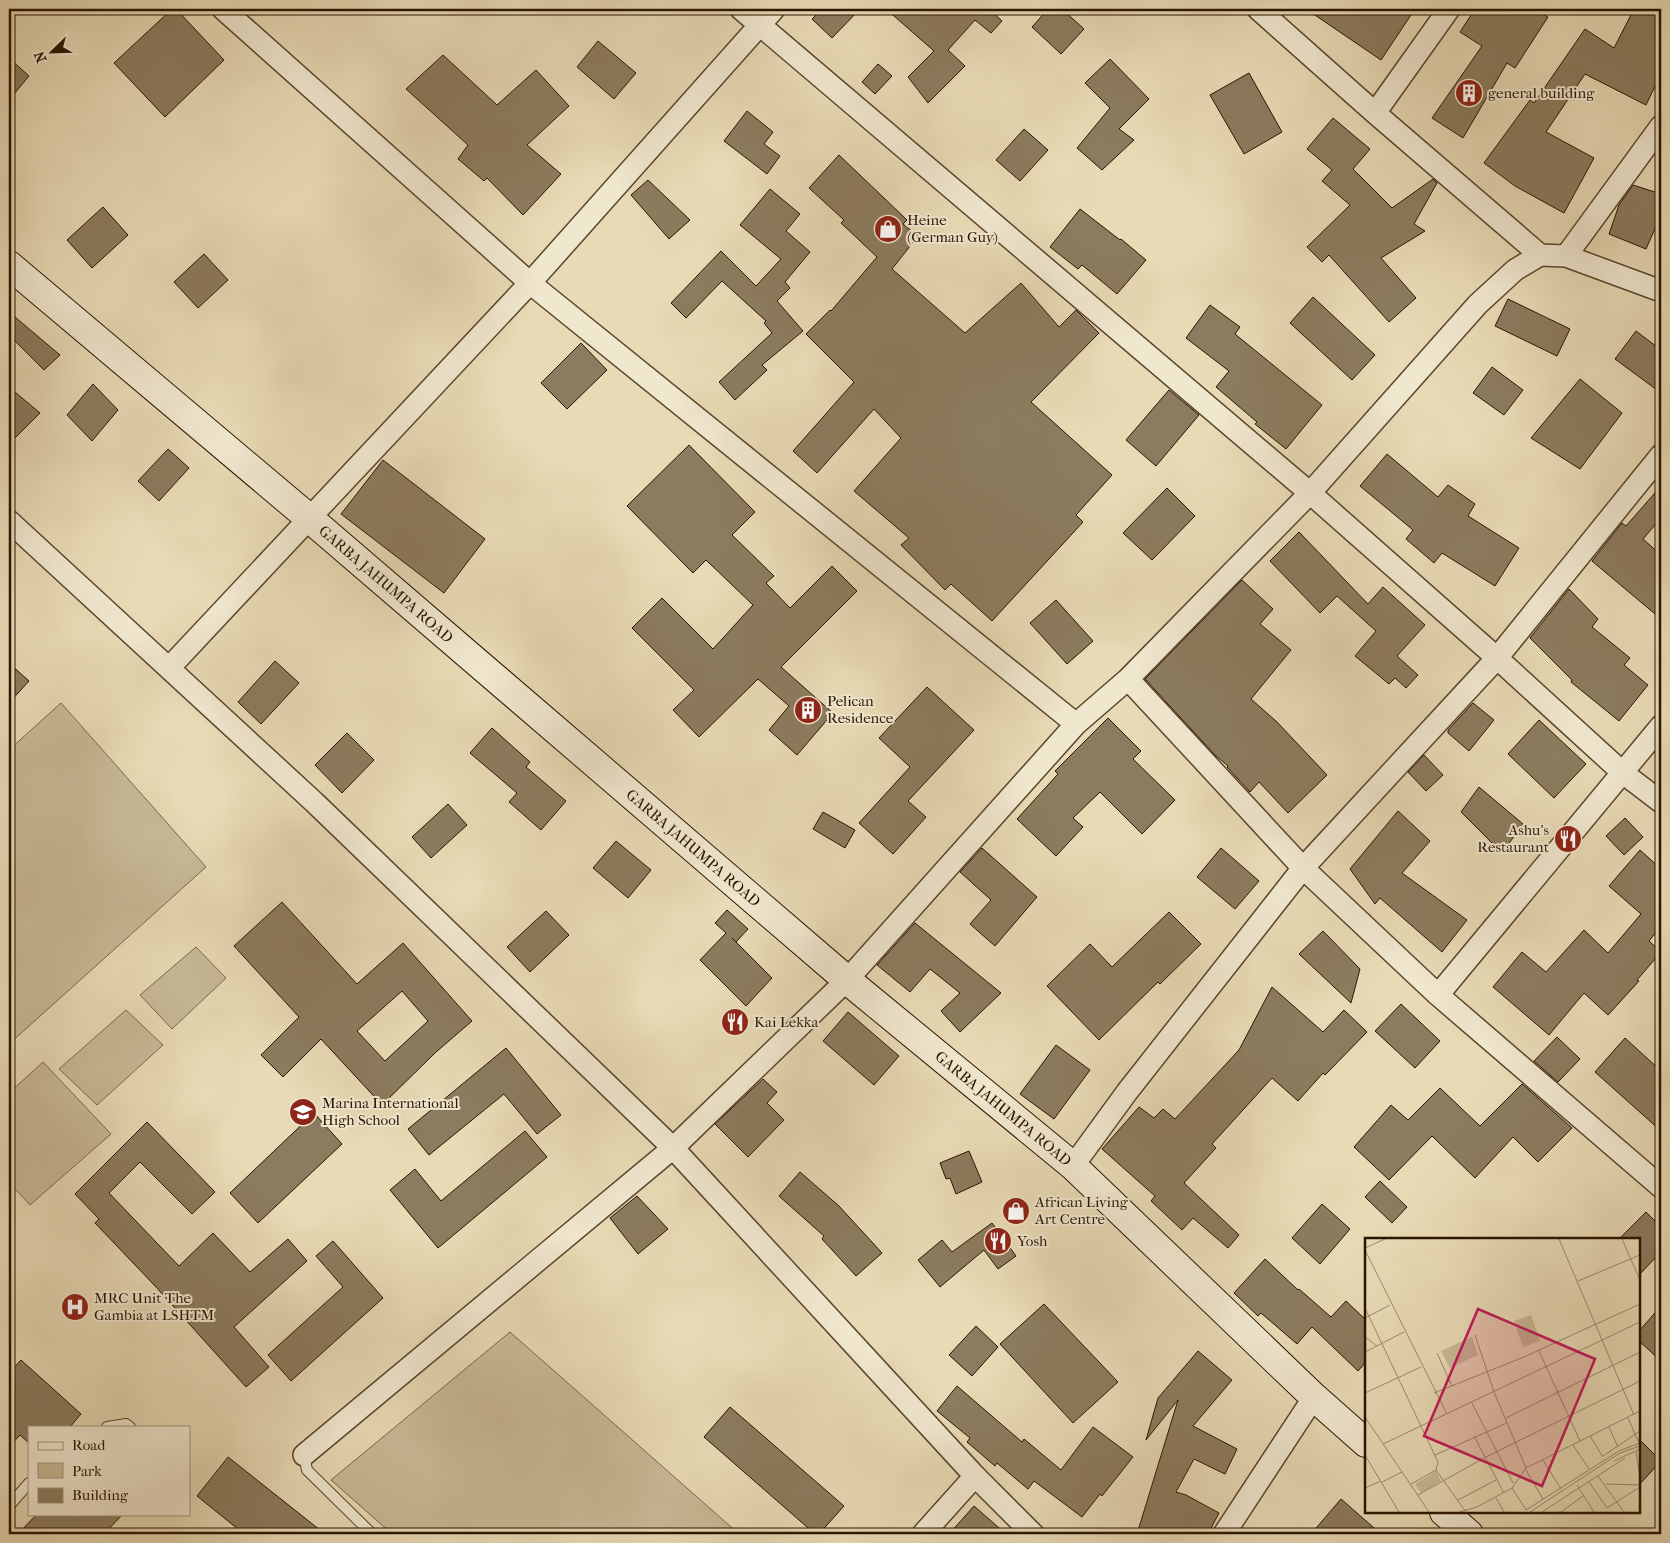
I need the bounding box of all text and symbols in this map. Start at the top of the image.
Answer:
north arrow [28,28,78,78]
text: N [30,48,50,65]
building icon: general building [1454,78,1484,108]
place label: general building [1488,84,1595,102]
place label: Heine (German Guy) [907,211,998,246]
shop icon: Heine (German Guy) [873,214,903,244]
street label: GARBA JAHUMPA ROAD [315,522,457,647]
place label: Pelican Residence [827,692,894,727]
building icon: Pelican Residence [793,695,823,725]
street label: GARBA JAHUMPA ROAD [623,785,764,911]
place label: Ashu's Restaurant [1477,821,1550,856]
restaurant icon: Ashu's Restaurant [1553,824,1583,854]
restaurant icon: Kai Lekka [720,1007,750,1037]
place label: Kai Lekka [754,1013,820,1031]
street label: GARBA JAHUMPA ROAD [931,1047,1075,1170]
place label: Marina International High School [322,1094,459,1129]
school or university icon: Marina International High School [288,1097,318,1127]
place label: African Living Art Centre [1034,1193,1129,1228]
shop icon: African Living Art Centre [1001,1196,1031,1226]
restaurant icon: Yosh [983,1226,1013,1256]
place label: Yosh [1016,1232,1048,1250]
inset map [1365,1238,1640,1513]
place label: MRC Unit The Gambia at LSHTM [94,1289,215,1324]
hospital icon: MRC Unit The Gambia at LSHTM [60,1292,90,1322]
legend [28,1426,190,1516]
text: Road [72,1436,106,1454]
text: Park [72,1462,102,1480]
text: Building [72,1486,129,1504]

